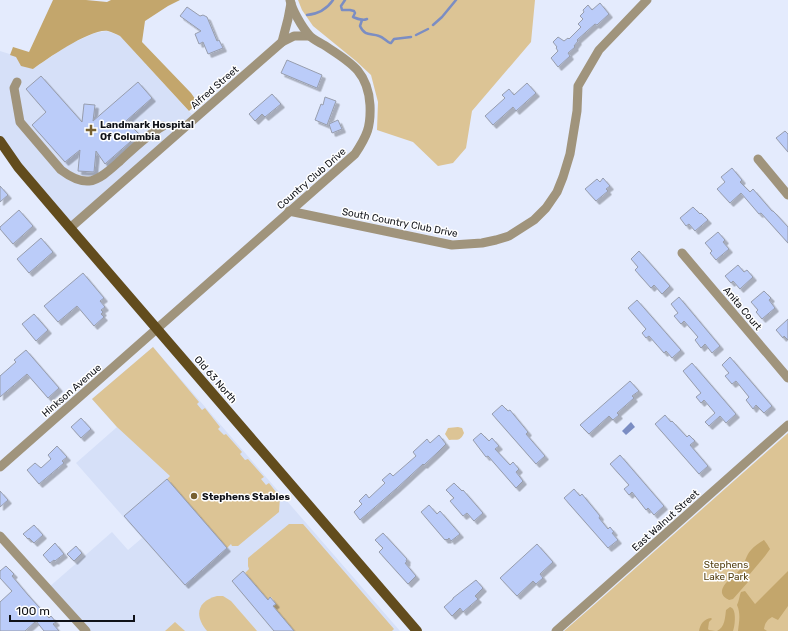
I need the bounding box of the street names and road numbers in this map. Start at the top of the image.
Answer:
street label: Alfred Street [188,64,241,112]
street label: Country Club Drive [275,145,349,212]
street label: South Country Club Drive [341,206,459,240]
street label: Anita Court [721,284,764,333]
street label: Old 63 North [191,354,239,406]
street label: Hinkson Avenue [39,361,104,420]
street label: East Walnut Street [630,487,702,554]

